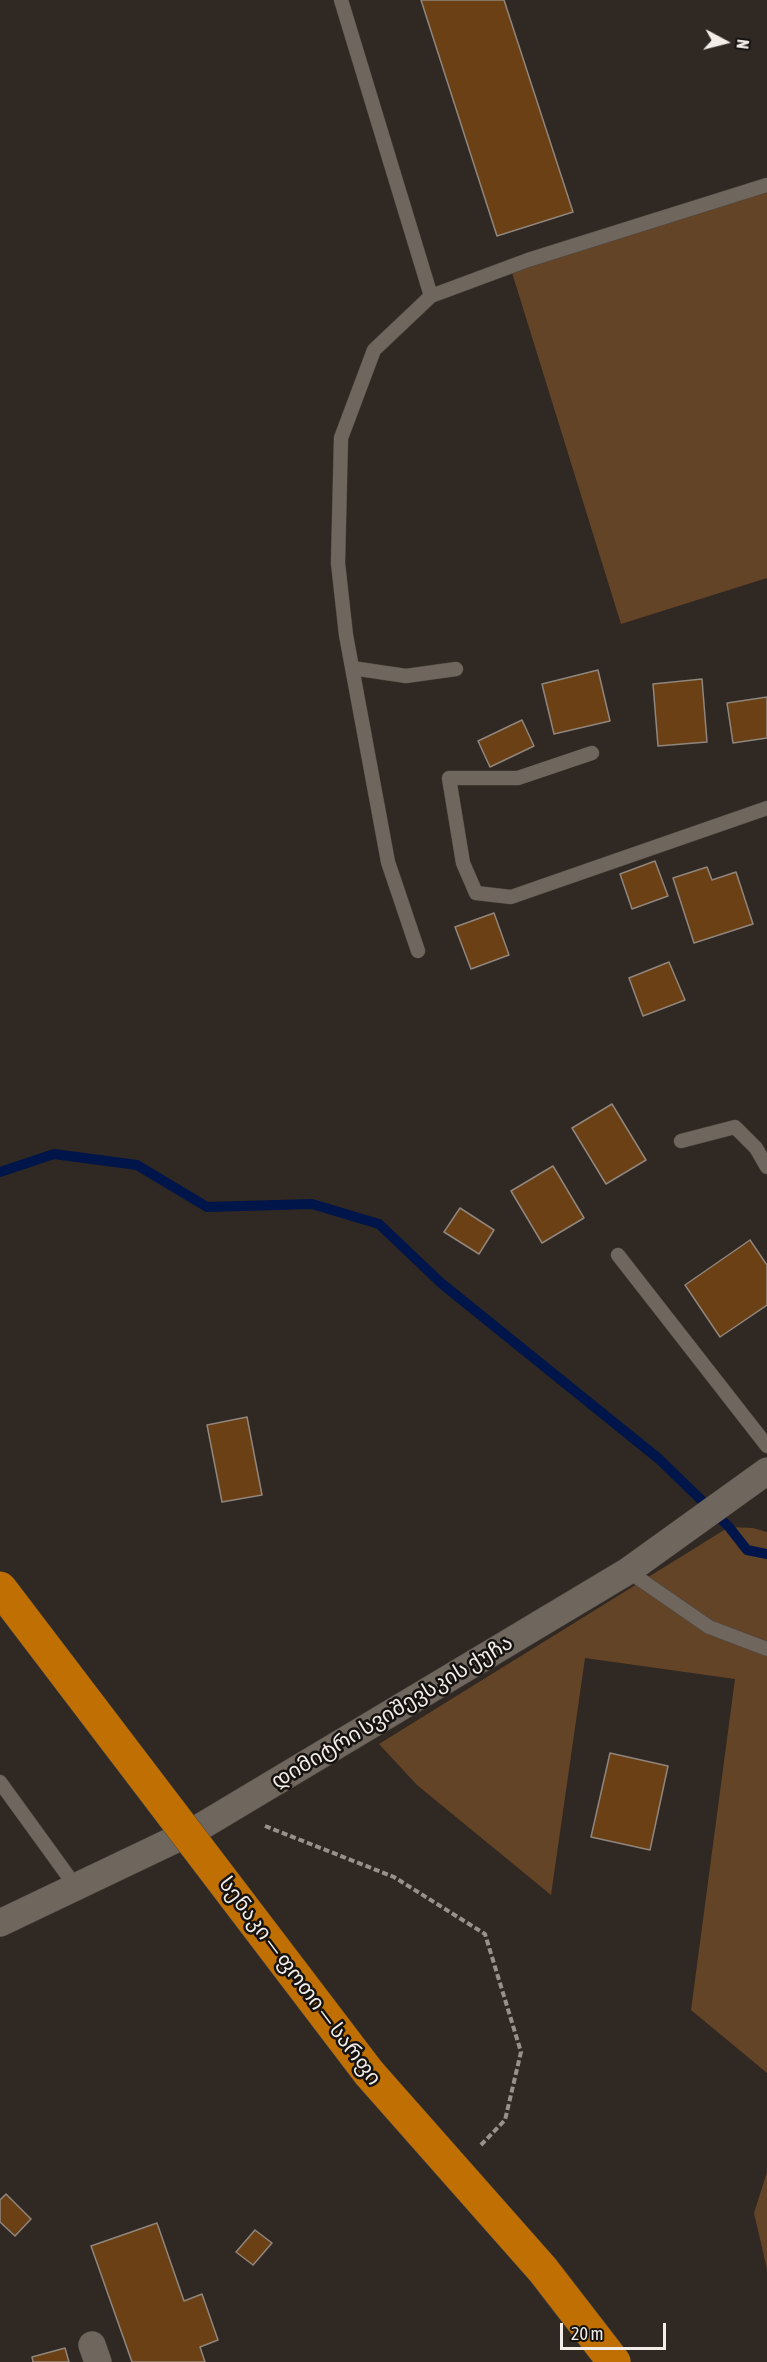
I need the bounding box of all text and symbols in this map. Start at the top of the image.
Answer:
north arrow [695,12,755,72]
text: N [733,38,752,50]
street label: დიმიტრი სვიშევსკის ქუჩა [267,1630,517,1794]
street label: სენაკი — ფოთი — სარფი [213,1872,387,2090]
scale bar [563,2311,670,2349]
text: 20 m [571,2323,603,2344]

